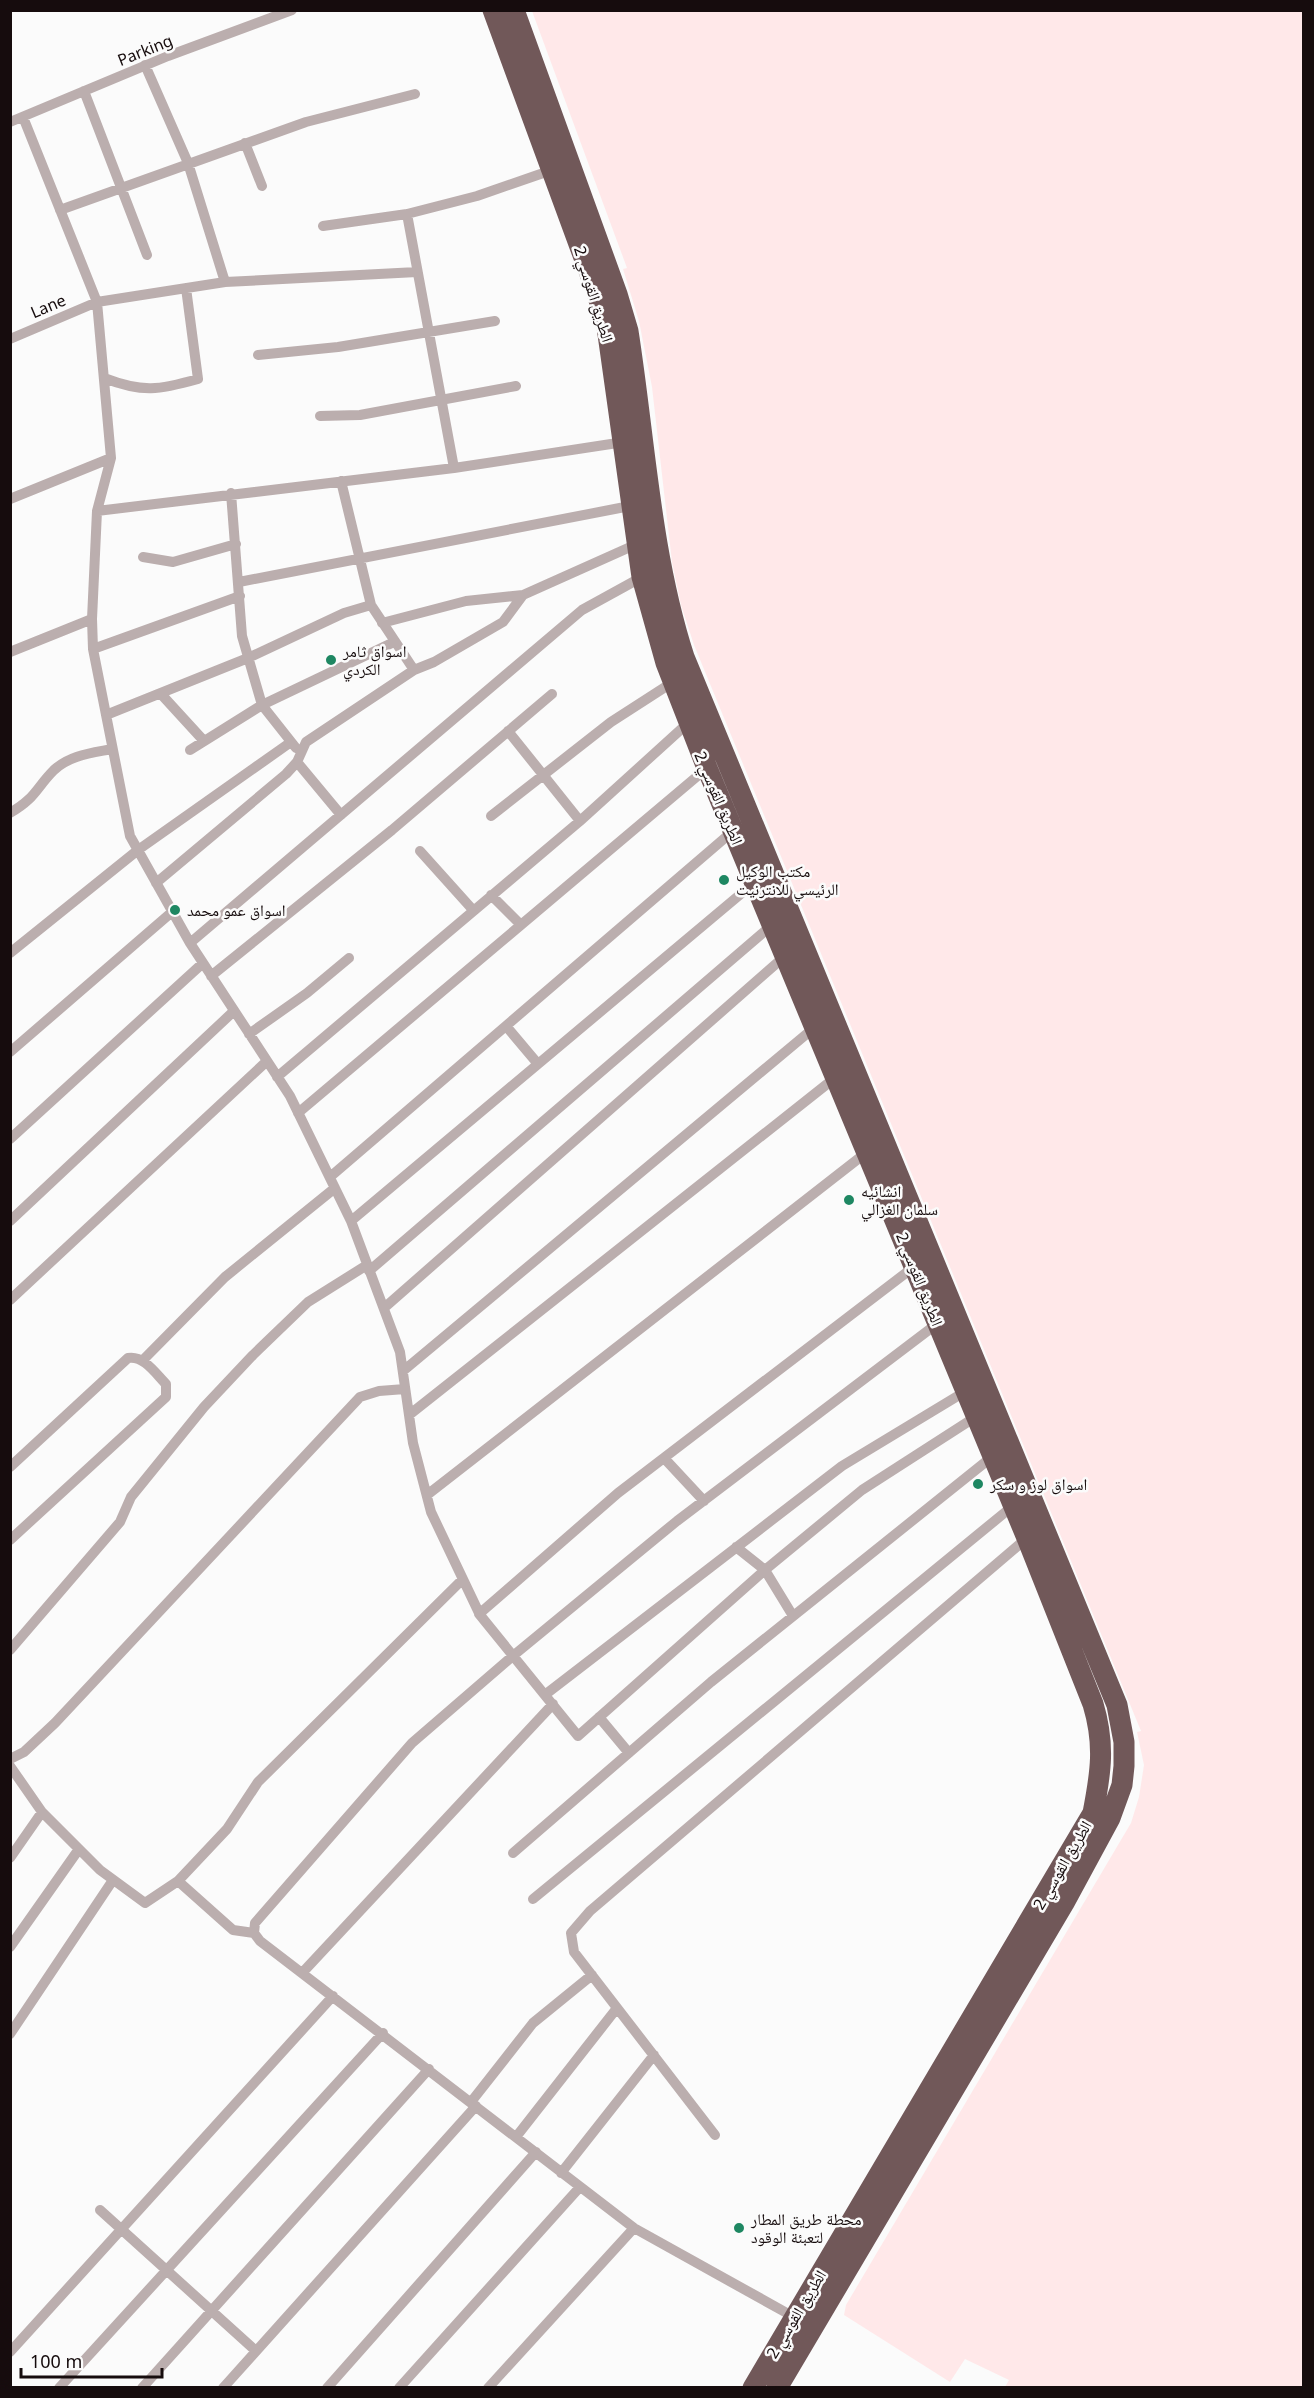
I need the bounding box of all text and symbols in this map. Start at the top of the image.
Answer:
street label: Parking [114,29,176,71]
street label: الطريق القوسي 2 [567,243,619,345]
street label: Lane [27,289,69,323]
place label: اسواق ثامر الكردي [342,640,406,682]
marker: اسواق ثامر الكردي [324,653,338,667]
street label: الطريق القوسي 2 [688,748,749,849]
place label: مكتب الوكيل الرئيسي للانترنيت [736,860,839,902]
marker: مكتب الوكيل الرئيسي للانترنيت [717,873,731,887]
place label: اسواق عمو محمد [187,899,286,921]
marker: اسواق عمو محمد [168,903,182,917]
place label: انشائيه سلمان الغزالي [861,1180,938,1222]
marker: انشائيه سلمان الغزالي [842,1193,856,1207]
street label: الطريق القوسي 2 [889,1229,949,1330]
place label: اسواق لوز و سكر [989,1473,1087,1495]
marker: اسواق لوز و سكر [971,1477,985,1491]
street label: الطريق القوسي 2 [1028,1816,1098,1915]
place label: محطة طريق المطار لتعبئة الوقود [750,2208,861,2248]
marker: محطة طريق المطار لتعبئة الوقود [732,2221,746,2235]
street label: الطريق القوسي 2 [761,2266,833,2363]
scale bar [21,2341,162,2379]
text: 100 m [30,2349,82,2373]

